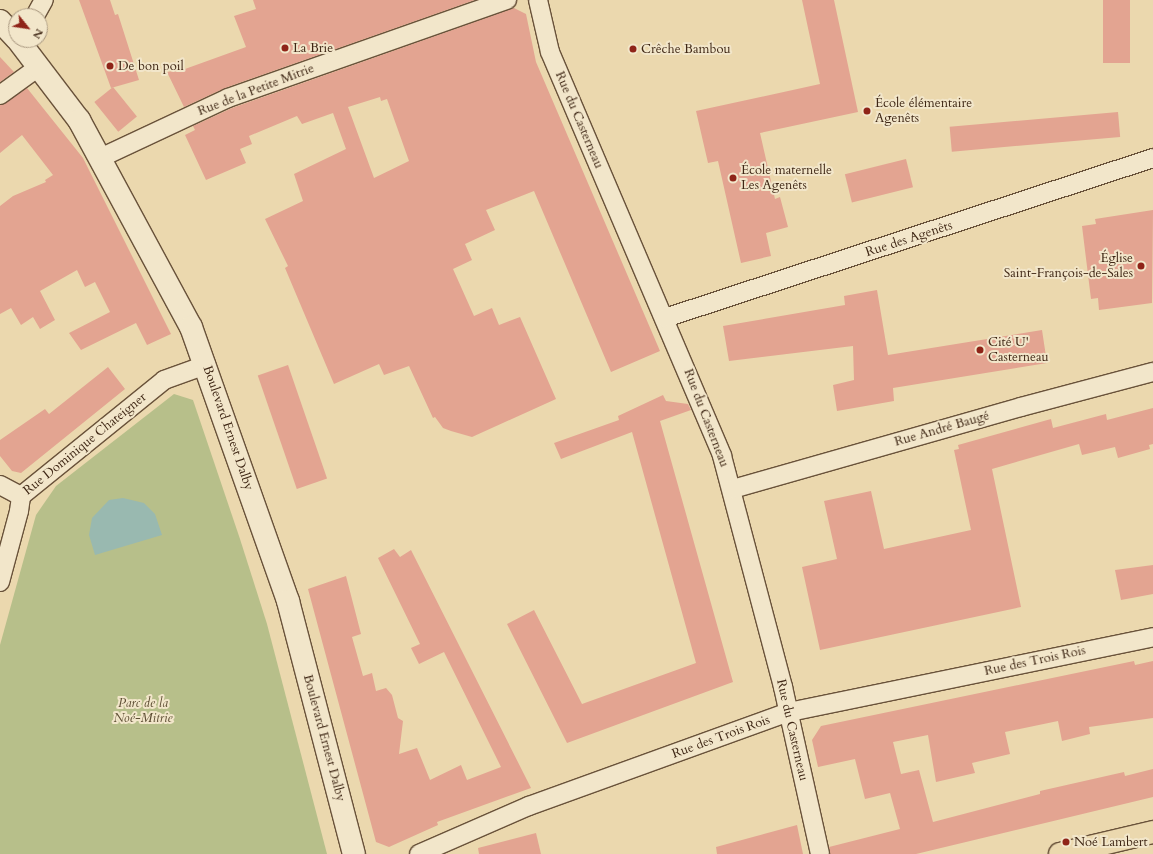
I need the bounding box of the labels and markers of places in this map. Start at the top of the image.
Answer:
place label: La Brie [293,40,333,56]
place label: Crêche Bambou [641,41,731,57]
marker: La Brie [280,43,290,53]
marker: Crêche Bambou [628,44,638,54]
place label: De bon poil [118,58,184,74]
marker: De bon poil [105,61,115,71]
place label: École élémentaire Agenêts [875,96,972,127]
marker: École élémentaire Agenêts [862,106,872,116]
place label: École maternelle Les Agenêts [741,163,832,194]
marker: École maternelle Les Agenêts [728,173,738,183]
place label: Église Saint-François-de-Sales [1004,251,1133,282]
marker: Église Saint-François-de-Sales [1136,261,1146,271]
place label: Cité U' Casterneau [988,335,1049,366]
marker: Cité U' Casterneau [975,345,985,355]
place label: Noé Lambert [1074,834,1148,850]
marker: Noé Lambert [1061,837,1071,847]

